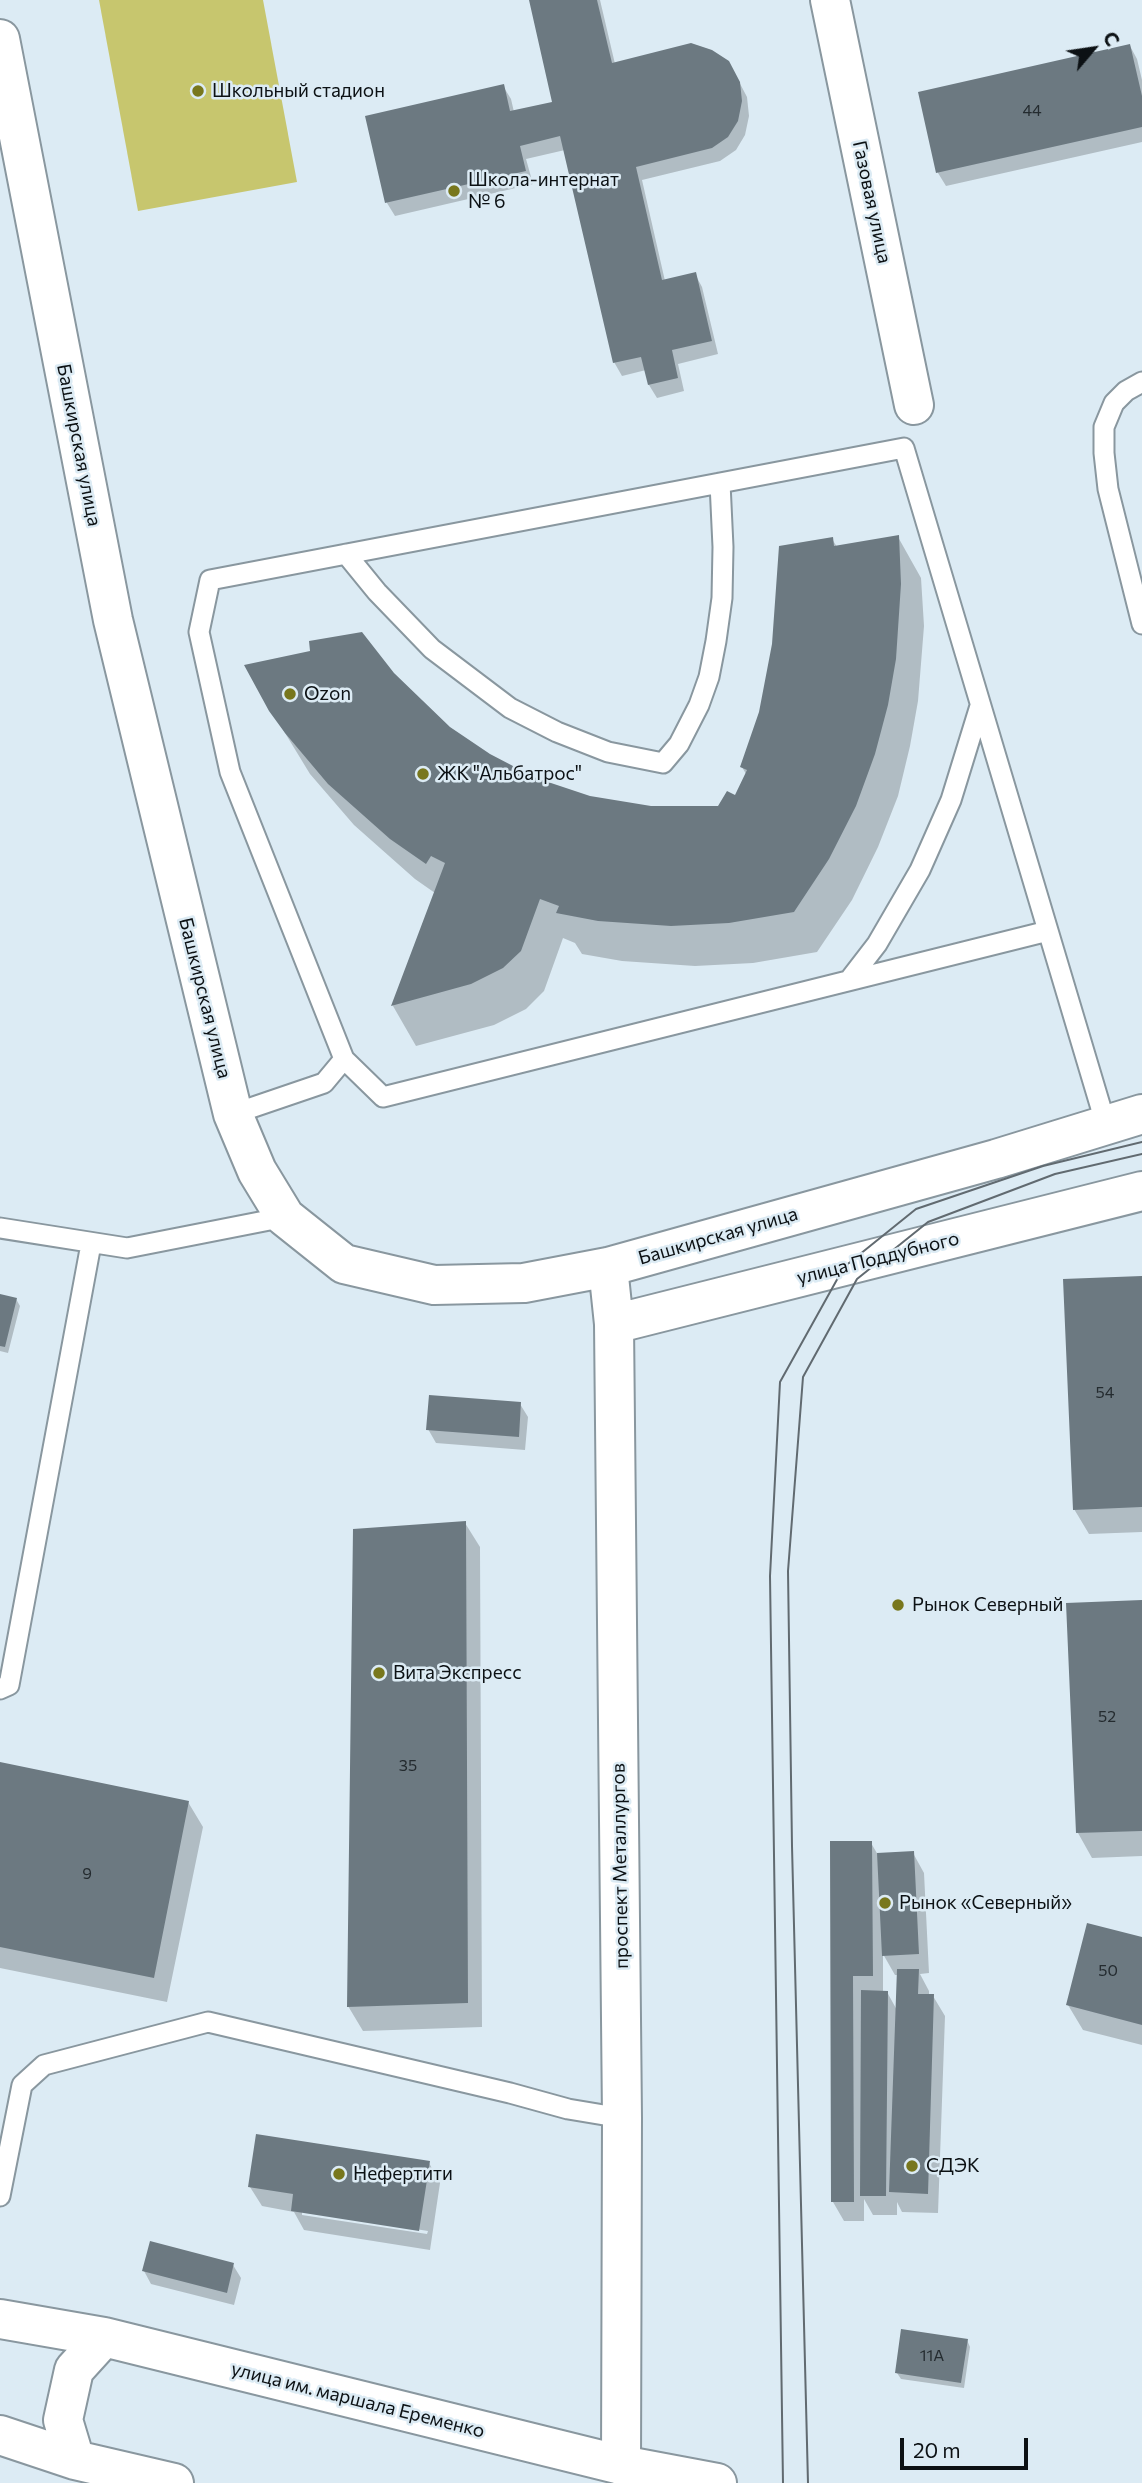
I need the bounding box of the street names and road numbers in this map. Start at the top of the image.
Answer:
street label: Газовая улица [848,138,896,266]
street label: Башкирская улица [52,362,106,528]
street label: Башкирская улица [174,915,236,1081]
street label: Башкирская улица [636,1202,800,1270]
street label: улица Поддубного [794,1227,962,1289]
street label: проспект Металлургов [607,1763,633,1969]
street label: улица им. маршала Еременко [229,2357,487,2443]

